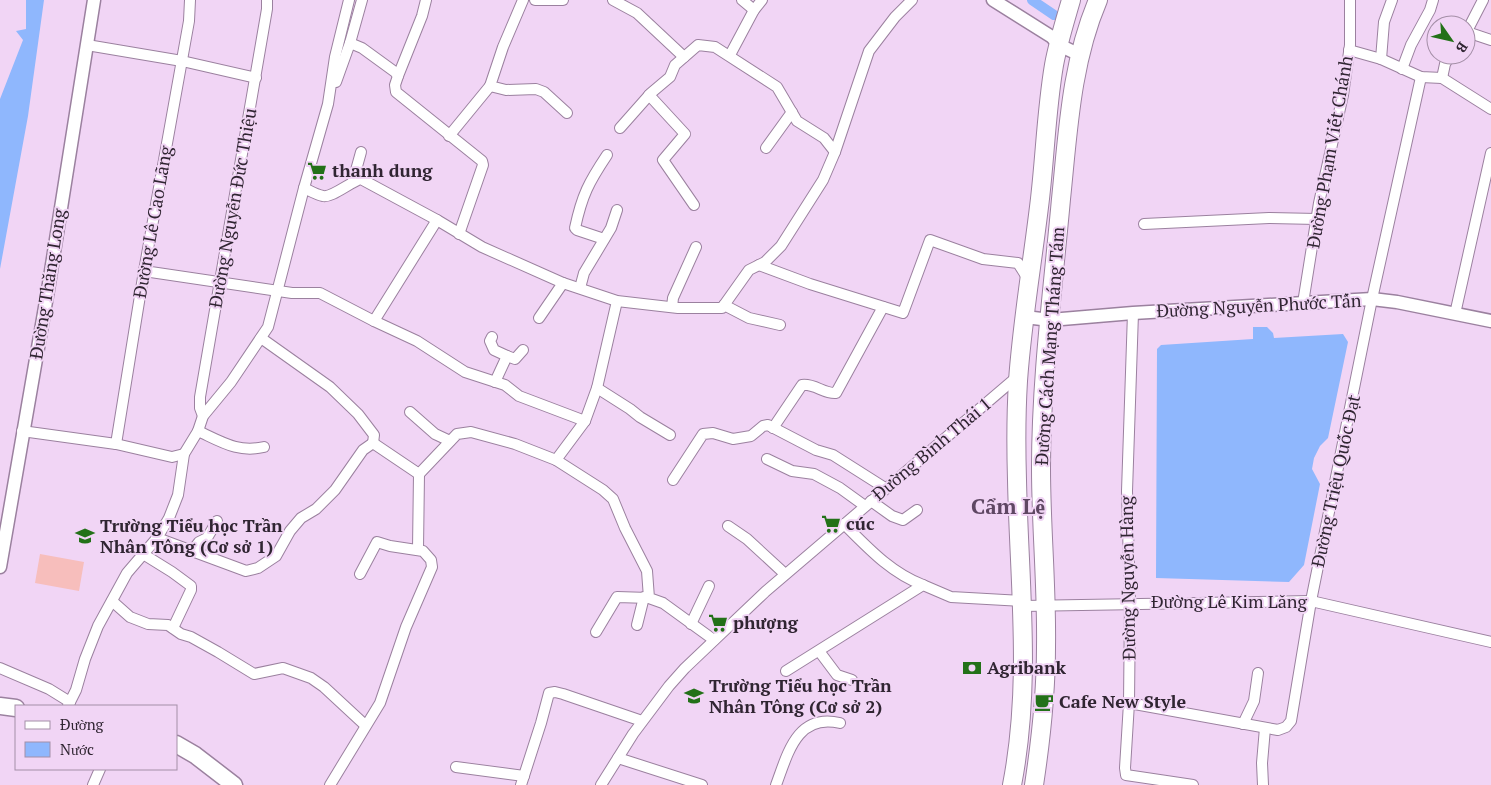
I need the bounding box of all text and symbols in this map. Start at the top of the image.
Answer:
north arrow [1426,15,1476,65]
text: B [1452,38,1473,57]
street label: Đường Phạm Viết Chánh [1300,53,1358,250]
street label: Đường Nguyễn Đức Thiệu [203,106,261,310]
street label: Đường Lê Cao Lãng [127,143,177,300]
place label: thanh dung [332,158,433,182]
supermarket icon: thanh dung [306,160,328,182]
street label: Đường Thăng Long [23,206,71,361]
street label: Đường Cách Mạng Tháng Tám [1029,225,1069,466]
street label: Đường Nguyễn Phước Tấn [1156,288,1362,322]
street label: Đường Bình Thái 1 [867,391,996,505]
street label: Đường Triệu Quốc Đạt [1305,392,1365,569]
district label: Cẩm Lệ [971,491,1045,520]
street label: Đường Nguyễn Hàng [1114,495,1140,660]
place label: cúc [846,511,875,535]
place label: Trường Tiểu học Trần Nhân Tông (Cơ sở 1) [100,513,283,558]
supermarket icon: cúc [820,513,842,535]
school or university icon: Trường Tiểu học Trần Nhân Tông (Cơ sở 1) [74,525,96,547]
street label: Đường Lê Kim Lăng [1151,589,1308,613]
place label: phượng [733,610,799,634]
supermarket icon: phượng [707,612,729,634]
place label: Agribank [987,655,1067,679]
bank icon: Agribank [961,657,983,679]
place label: Trường Tiểu học Trần Nhân Tông (Cơ sở 2) [709,673,892,718]
school or university icon: Trường Tiểu học Trần Nhân Tông (Cơ sở 2) [683,685,705,707]
place label: Cafe New Style [1059,689,1186,713]
cafe icon: Cafe New Style [1033,691,1055,713]
legend [15,705,178,770]
text: Đường [60,714,105,734]
text: Nước [60,739,94,759]

